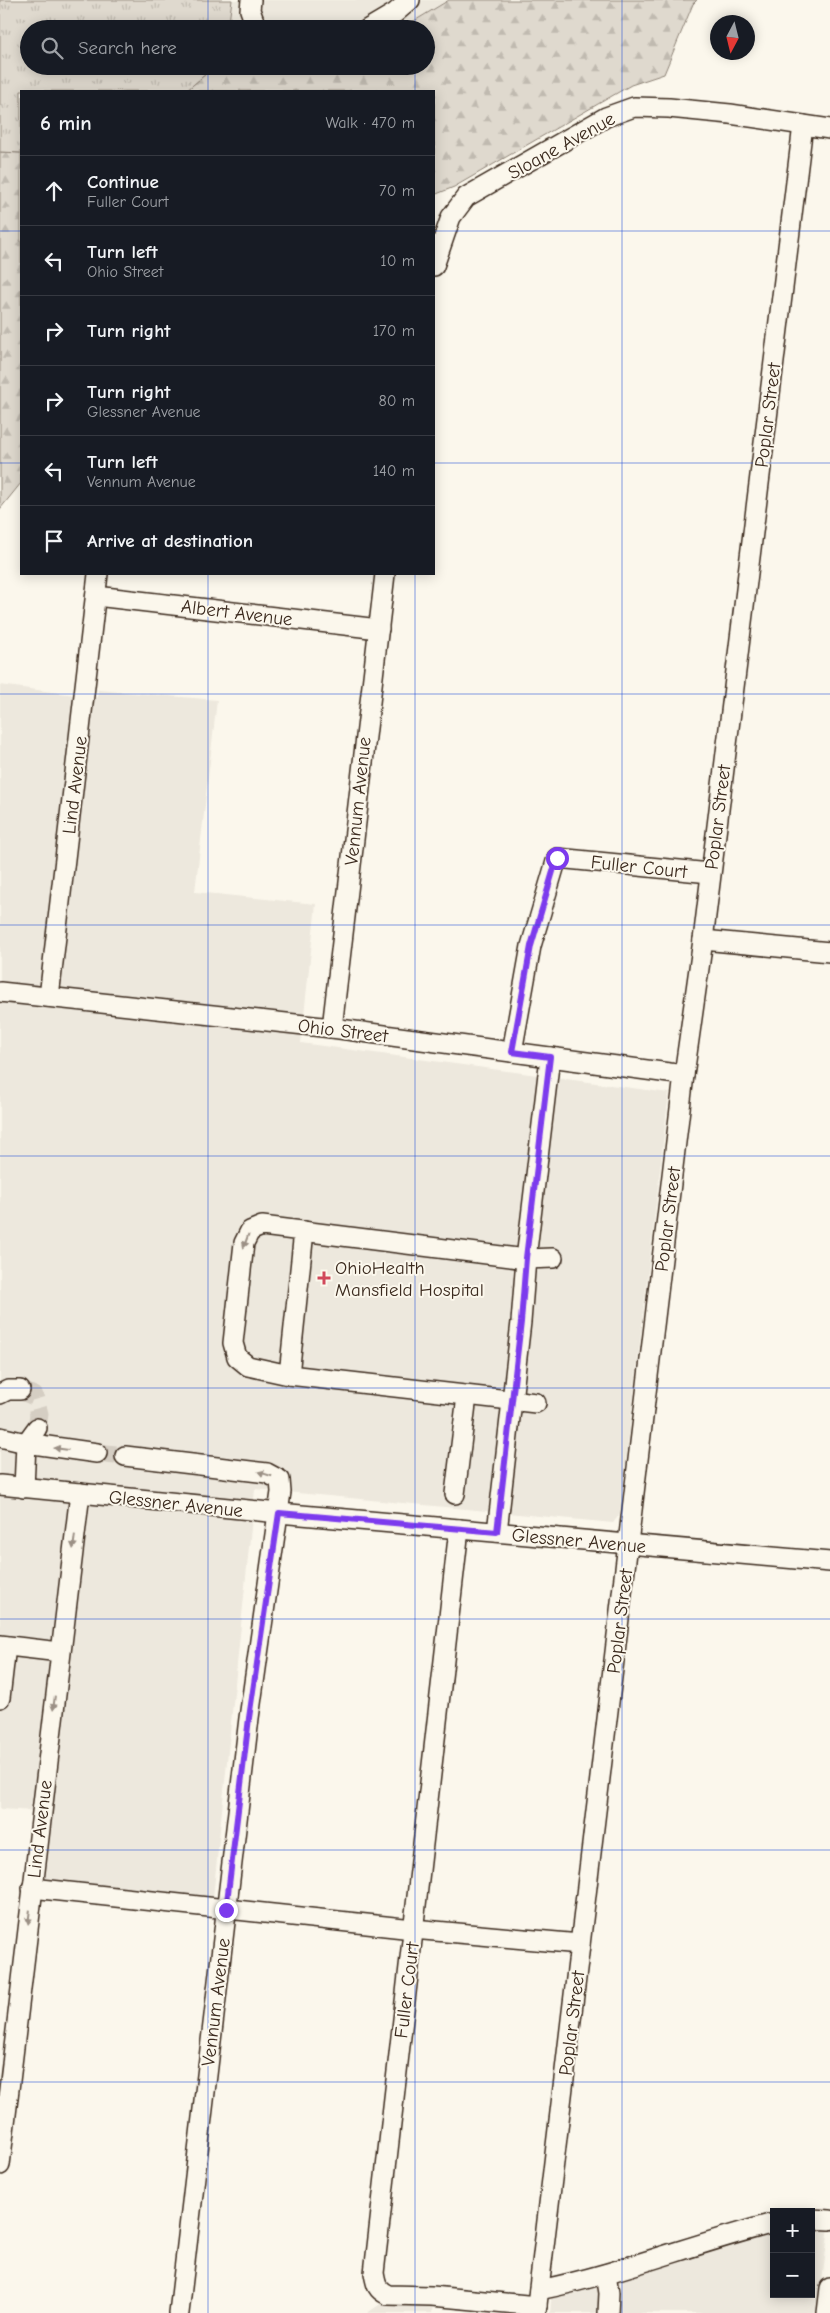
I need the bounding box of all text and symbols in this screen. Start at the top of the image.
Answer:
north arrow [710,15,755,60]
search box [20,20,435,75]
icon: search [38,34,66,62]
text: Search here [78,37,177,59]
street label: Sloane Avenue [504,107,619,184]
text: 6 min [40,111,92,135]
text: Walk · 470 m [326,114,415,132]
text: Continue [87,171,159,193]
icon: ahead [40,177,68,205]
text: 70 m [379,182,415,200]
text: Fuller Court [87,193,169,211]
text: Turn left [87,241,158,263]
icon: left [40,247,68,275]
text: 10 m [380,252,415,270]
text: Ohio Street [87,263,163,281]
icon: right [40,317,68,345]
text: Turn right [87,320,171,342]
text: 170 m [373,322,415,340]
street label: Poplar Street [751,361,785,469]
text: Turn right [87,381,171,403]
icon: right [40,387,68,415]
text: 80 m [378,392,415,410]
text: Glessner Avenue [87,403,201,421]
text: Turn left [87,451,158,473]
icon: left [40,457,68,485]
text: 140 m [373,462,415,480]
text: Vennum Avenue [87,473,196,491]
icon: arrive [40,527,68,555]
text: Arrive at destination [87,530,253,552]
street label: Albert Avenue [180,595,294,631]
street label: Lind Avenue [58,735,92,835]
street label: Vennum Avenue [340,736,376,867]
street label: Poplar Street [701,763,735,871]
route start [546,847,569,870]
street label: Fuller Court [590,851,689,883]
street label: Ohio Street [297,1015,390,1048]
street label: Poplar Street [651,1165,685,1273]
one-way arrow [242,1234,250,1249]
place label: OhioHealth Mansfield Hospital [335,1257,484,1301]
marker: OhioHealth Mansfield Hospital [317,1271,331,1285]
one-way arrow [53,1445,69,1453]
one-way arrow [258,1470,273,1478]
street label: Glessner Avenue [108,1486,244,1522]
street label: Glessner Avenue [511,1524,647,1558]
one-way arrow [70,1534,78,1550]
street label: Poplar Street [603,1567,637,1675]
one-way arrow [50,1695,58,1711]
street label: Lind Avenue [23,1779,57,1879]
route end [215,1899,238,1922]
one-way arrow [25,1909,33,1925]
street label: Vennum Avenue [197,1937,235,2068]
street label: Fuller Court [390,1940,424,2040]
street label: Poplar Street [555,1969,589,2077]
map controls [770,2208,815,2298]
button: + [770,2208,815,2253]
button: − [770,2253,815,2298]

